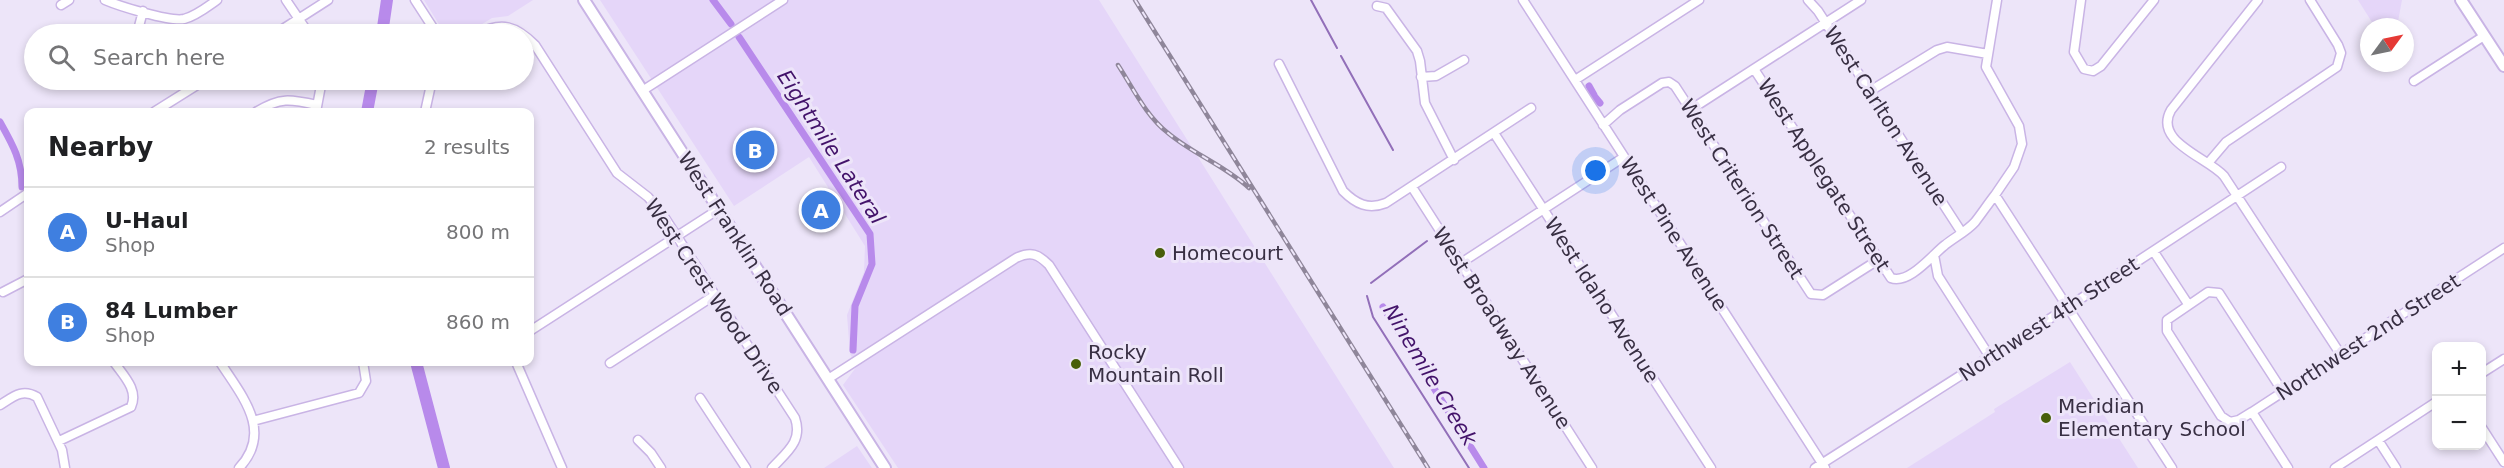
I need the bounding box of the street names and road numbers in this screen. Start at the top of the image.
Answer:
street label: West Carlton Avenue [1819,22,1953,210]
street label: West Applegate Street [1753,74,1895,276]
street label: West Criterion Street [1675,95,1809,283]
street label: West Franklin Road [673,148,797,320]
street label: West Pine Avenue [1615,153,1733,315]
street label: West Crest Wood Drive [640,194,788,398]
street label: West Idaho Avenue [1540,213,1664,387]
street label: West Broadway Avenue [1428,223,1576,433]
street label: Northwest 4th Street [1955,252,2144,386]
street label: Northwest 2nd Street [2272,268,2465,405]

